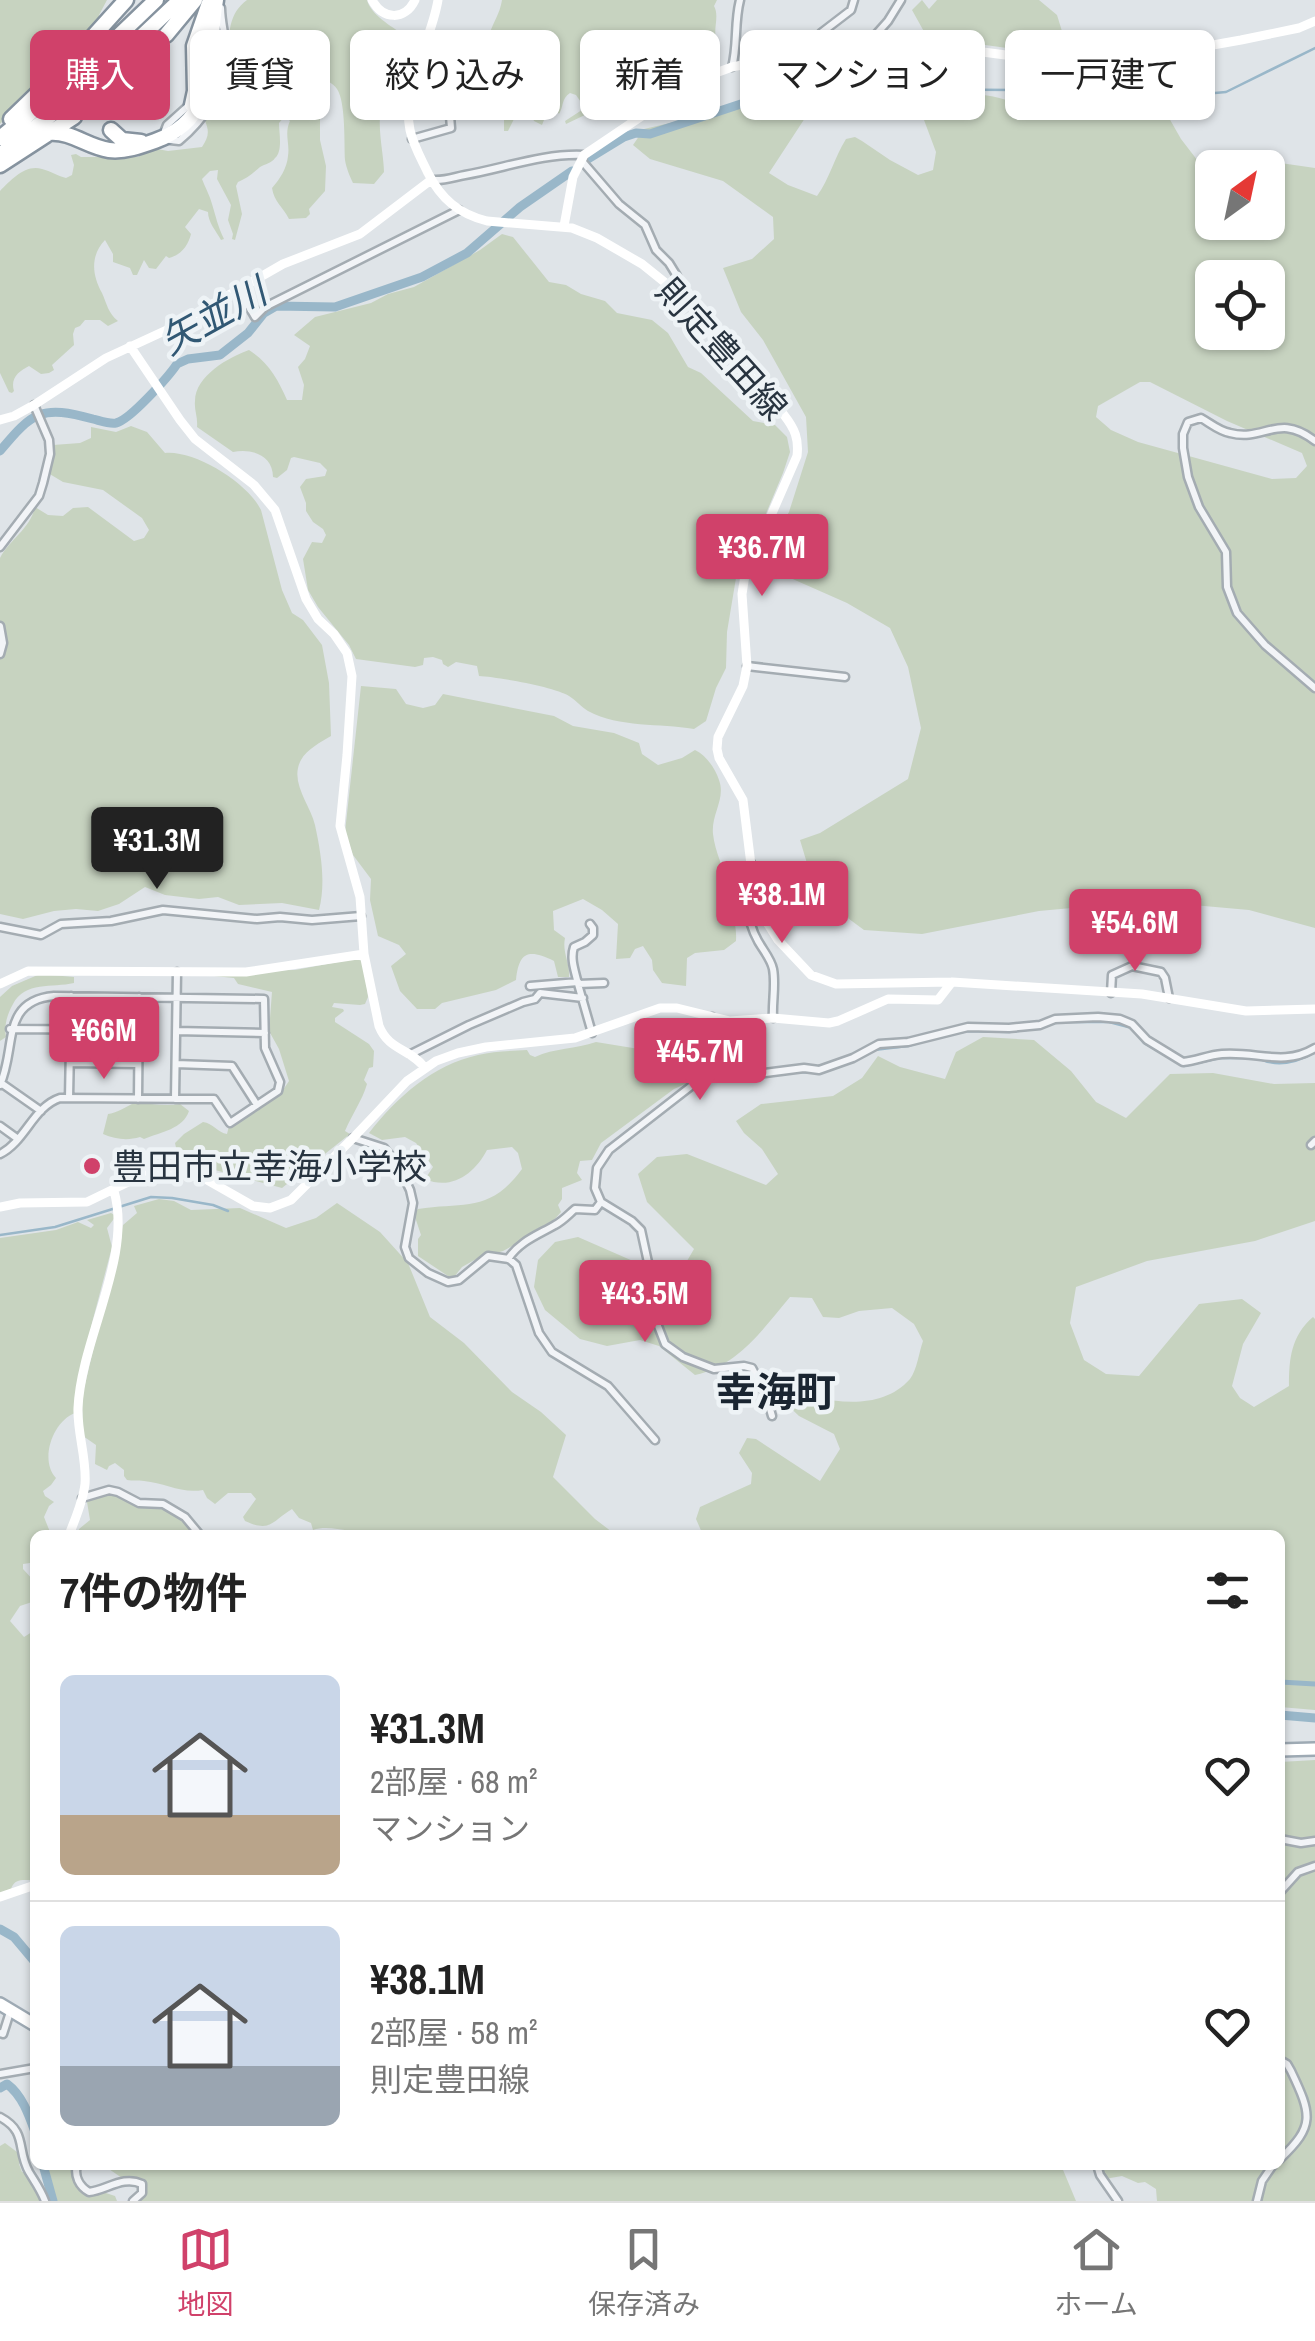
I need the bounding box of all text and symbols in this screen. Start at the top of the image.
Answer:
chip: 購入 [30,30,170,120]
chip: 賃貸 [190,30,330,120]
chip: 絞り込み [350,30,560,120]
chip: 新着 [580,30,720,120]
chip: マンション [740,30,985,120]
chip: 一戸建て [1005,30,1215,120]
north arrow [1195,150,1285,240]
map controls [1195,150,1285,350]
button: locate [1195,260,1285,350]
water label: 矢並川 [151,264,279,366]
street label: 則定豊田線 [646,268,798,430]
pin: ¥36.7M [681,514,843,599]
text: ¥36.7M [718,525,806,568]
pin: ¥31.3M [76,807,238,892]
text: ¥31.3M [113,818,201,861]
pin: ¥38.1M [701,861,863,946]
text: ¥38.1M [738,872,826,915]
pin: ¥54.6M [1054,889,1216,974]
text: ¥54.6M [1091,900,1179,943]
pin: ¥66M [45,997,163,1082]
text: ¥66M [71,1008,137,1051]
pin: ¥45.7M [619,1018,781,1103]
text: ¥45.7M [656,1029,744,1072]
place label: 豊田市立幸海小学校 [112,1143,427,1190]
marker: 豊田市立幸海小学校 [81,1155,103,1177]
pin: ¥43.5M [564,1260,726,1345]
text: ¥43.5M [601,1271,689,1314]
district label: 幸海町 [716,1365,836,1418]
icon: filters [1200,1563,1255,1618]
text: 7件の物件 [60,1565,247,1621]
text: ¥31.3M [370,1700,485,1756]
icon: home [140,1715,260,1835]
icon: heart [1200,1748,1255,1803]
text: 2部屋 · 68 m² [370,1760,538,1803]
text: マンション [370,1807,530,1850]
text: ¥38.1M [370,1951,485,2007]
icon: home [140,1966,260,2086]
icon: heart [1200,1999,1255,2054]
text: 2部屋 · 58 m² [370,2011,538,2054]
text: 則定豊田線 [370,2058,530,2101]
tab: 地図 [177,2222,233,2323]
tab: 保存済み [588,2222,700,2323]
tab: ホーム [1055,2222,1138,2323]

